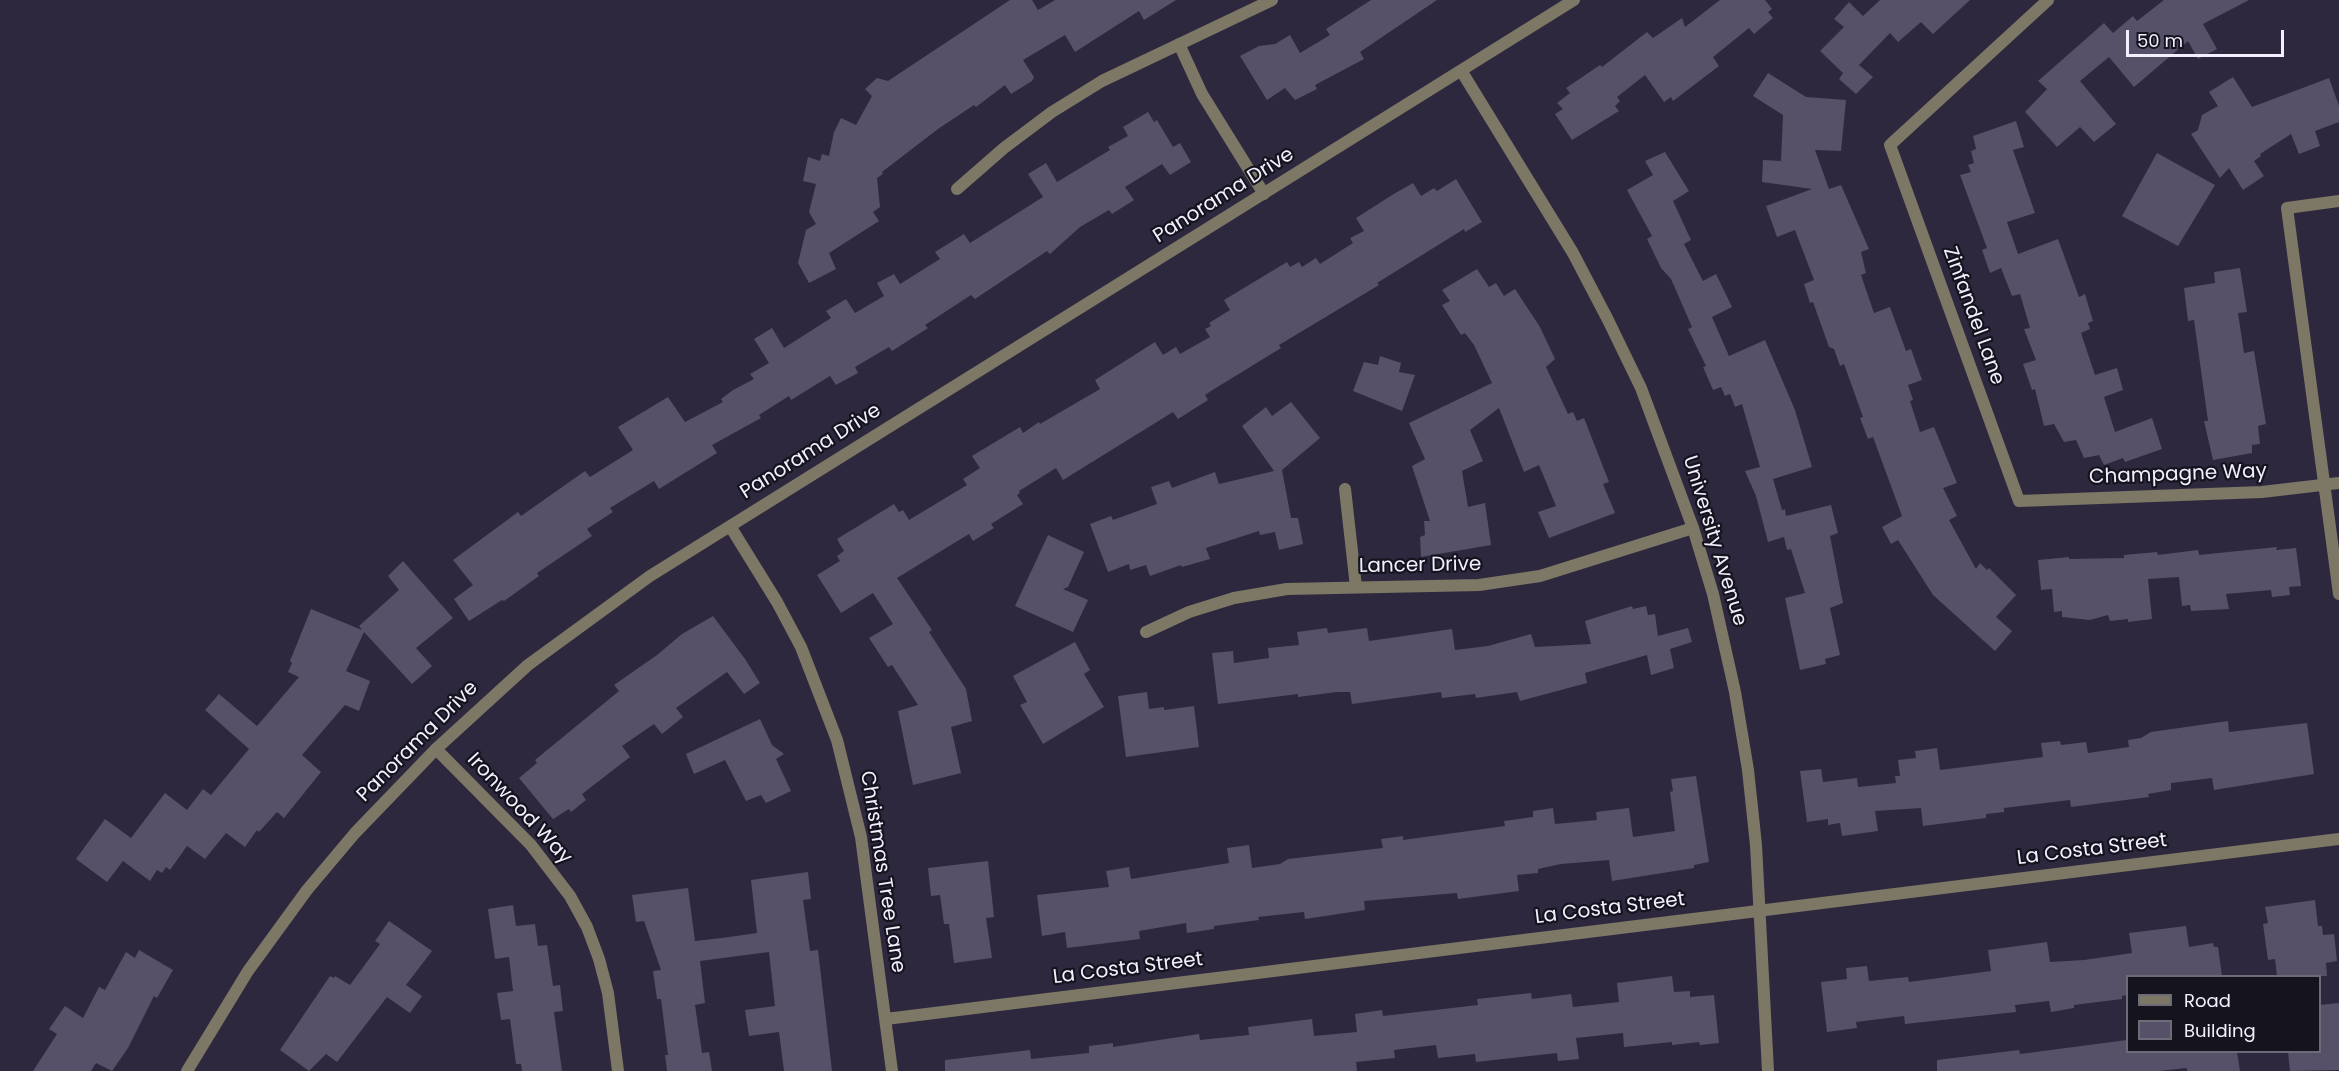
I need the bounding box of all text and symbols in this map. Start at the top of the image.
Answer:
scale bar [2129,18,2286,56]
text: 50 m [2137,28,2183,53]
street label: Panorama Drive [1149,143,1299,249]
street label: Zinfandel Lane [1937,244,2009,388]
street label: Panorama Drive [736,399,886,505]
street label: University Avenue [1677,453,1751,629]
street label: Champagne Way [2089,460,2267,490]
street label: Lancer Drive [1359,553,1481,579]
street label: Panorama Drive [352,676,484,808]
street label: Ironwood Way [461,748,577,870]
street label: Christmas Tree Lane [854,769,910,975]
street label: La Costa Street [2016,829,2168,871]
street label: La Costa Street [1534,888,1686,930]
street label: La Costa Street [1052,948,1204,990]
legend [2126,975,2321,1053]
text: Road [2184,988,2231,1013]
text: Building [2184,1018,2256,1043]

